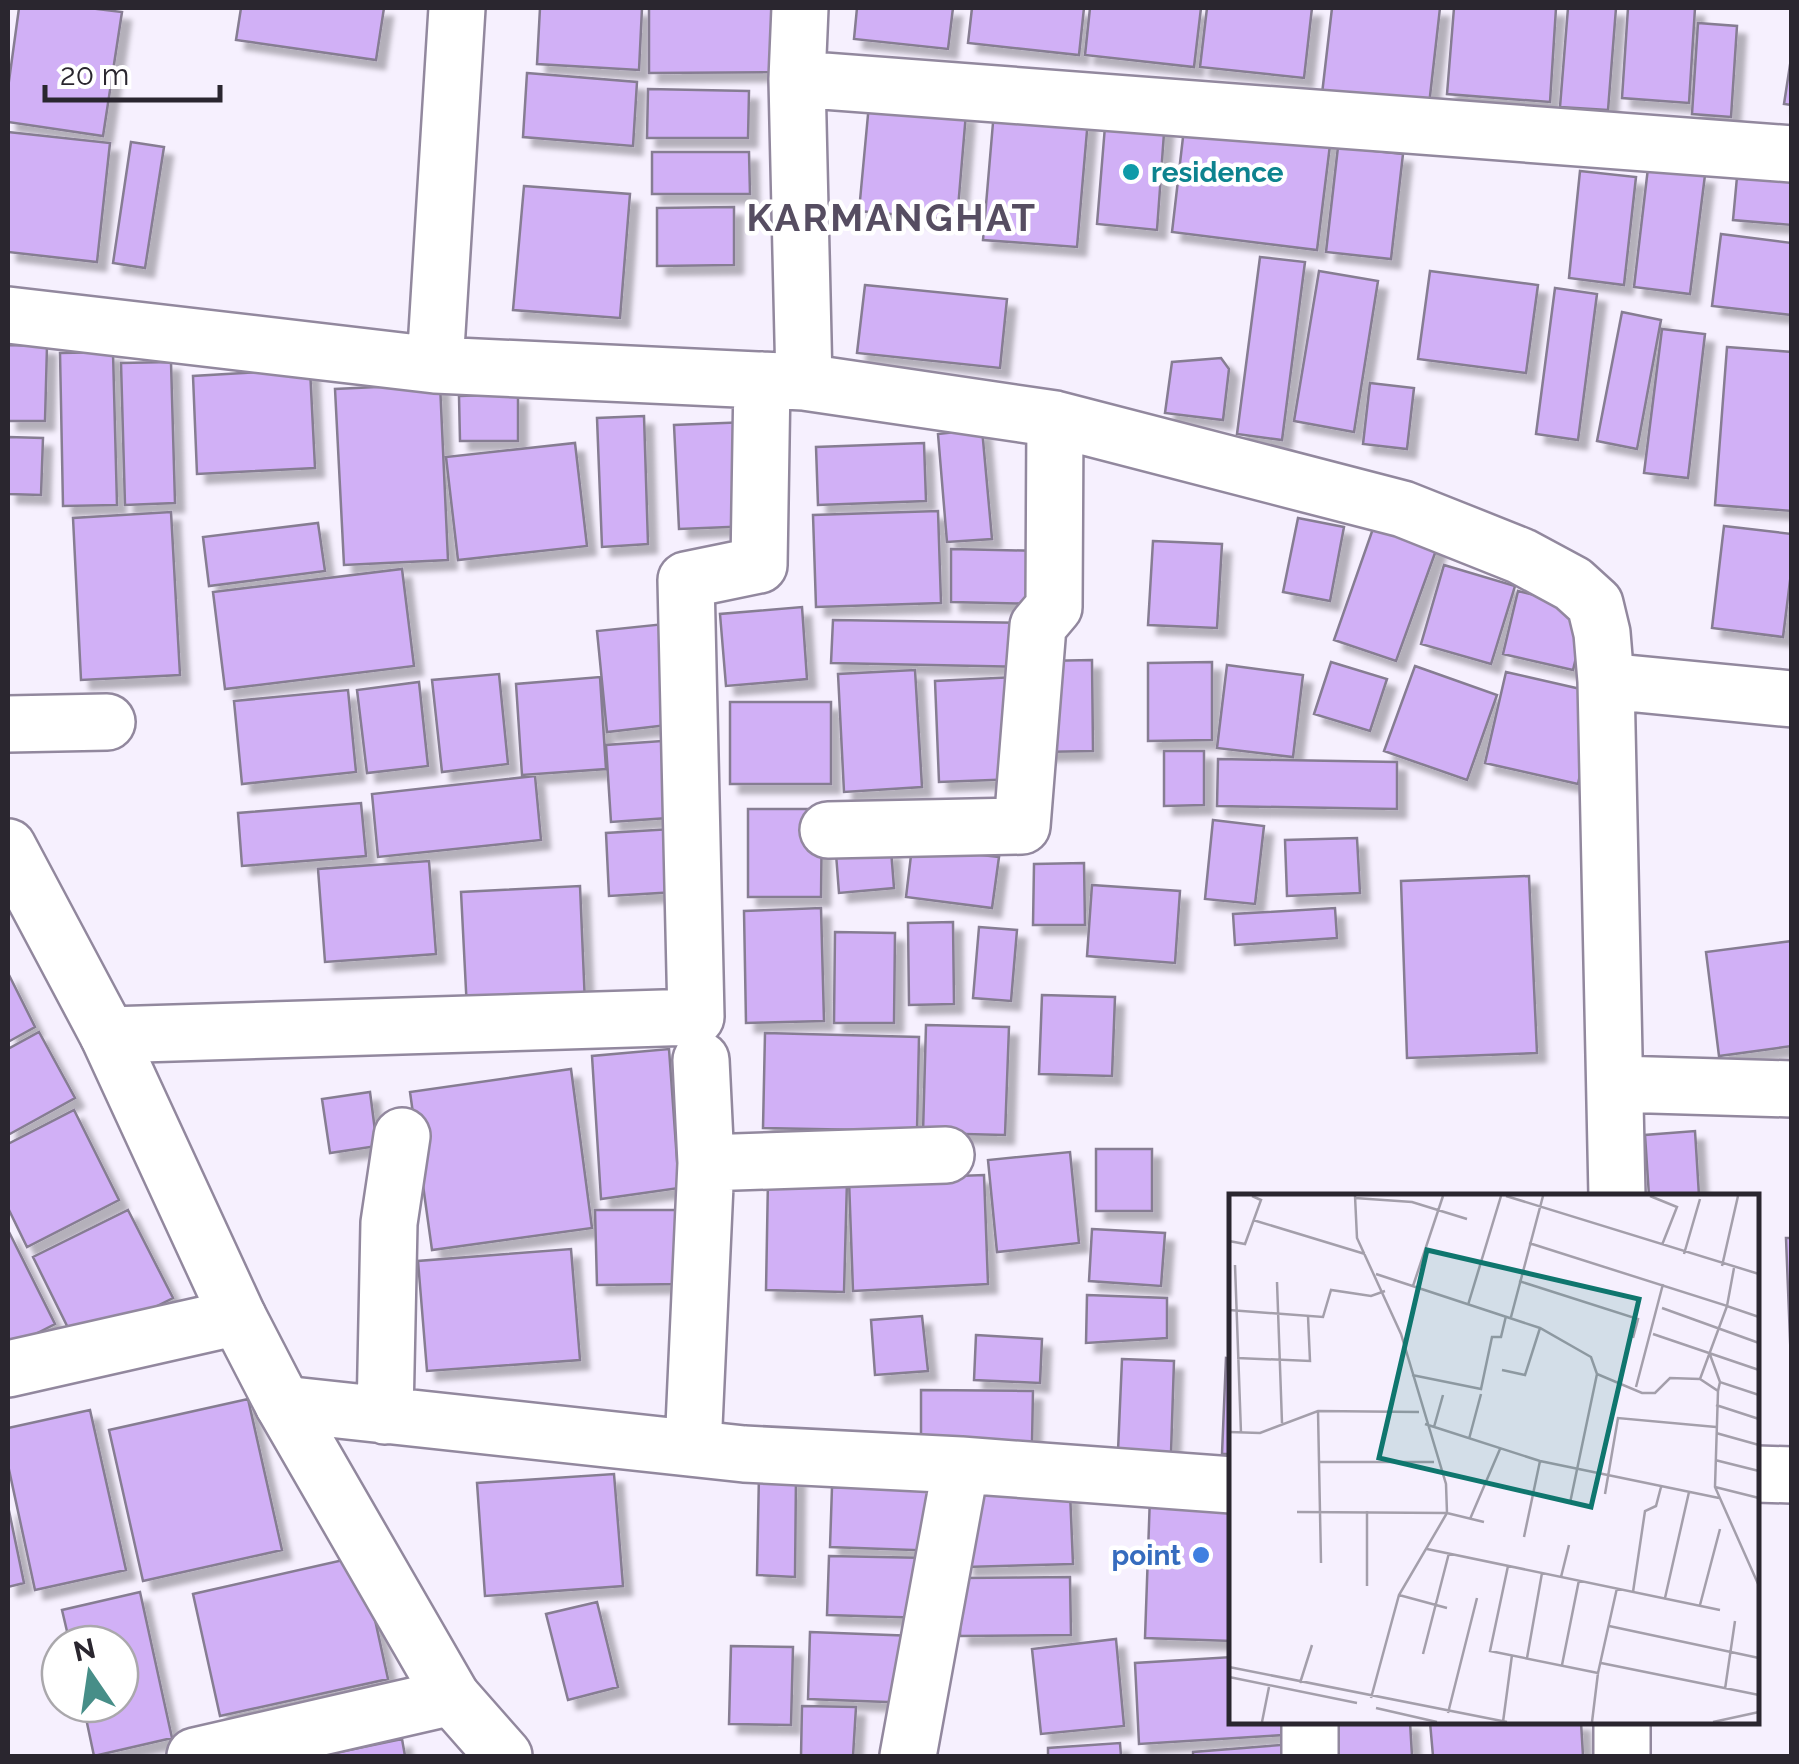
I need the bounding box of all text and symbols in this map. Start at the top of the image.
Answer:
scale bar [45,40,220,102]
text: 20 m [60,57,129,92]
place label: residence [1151,156,1284,189]
marker: residence [1120,161,1142,183]
district label: KARMANGHAT [746,195,1038,240]
inset map [1229,1194,1759,1724]
place label: point [1112,1539,1181,1572]
marker: point [1190,1544,1212,1566]
north arrow [40,1624,140,1724]
text: N [70,1632,99,1669]

